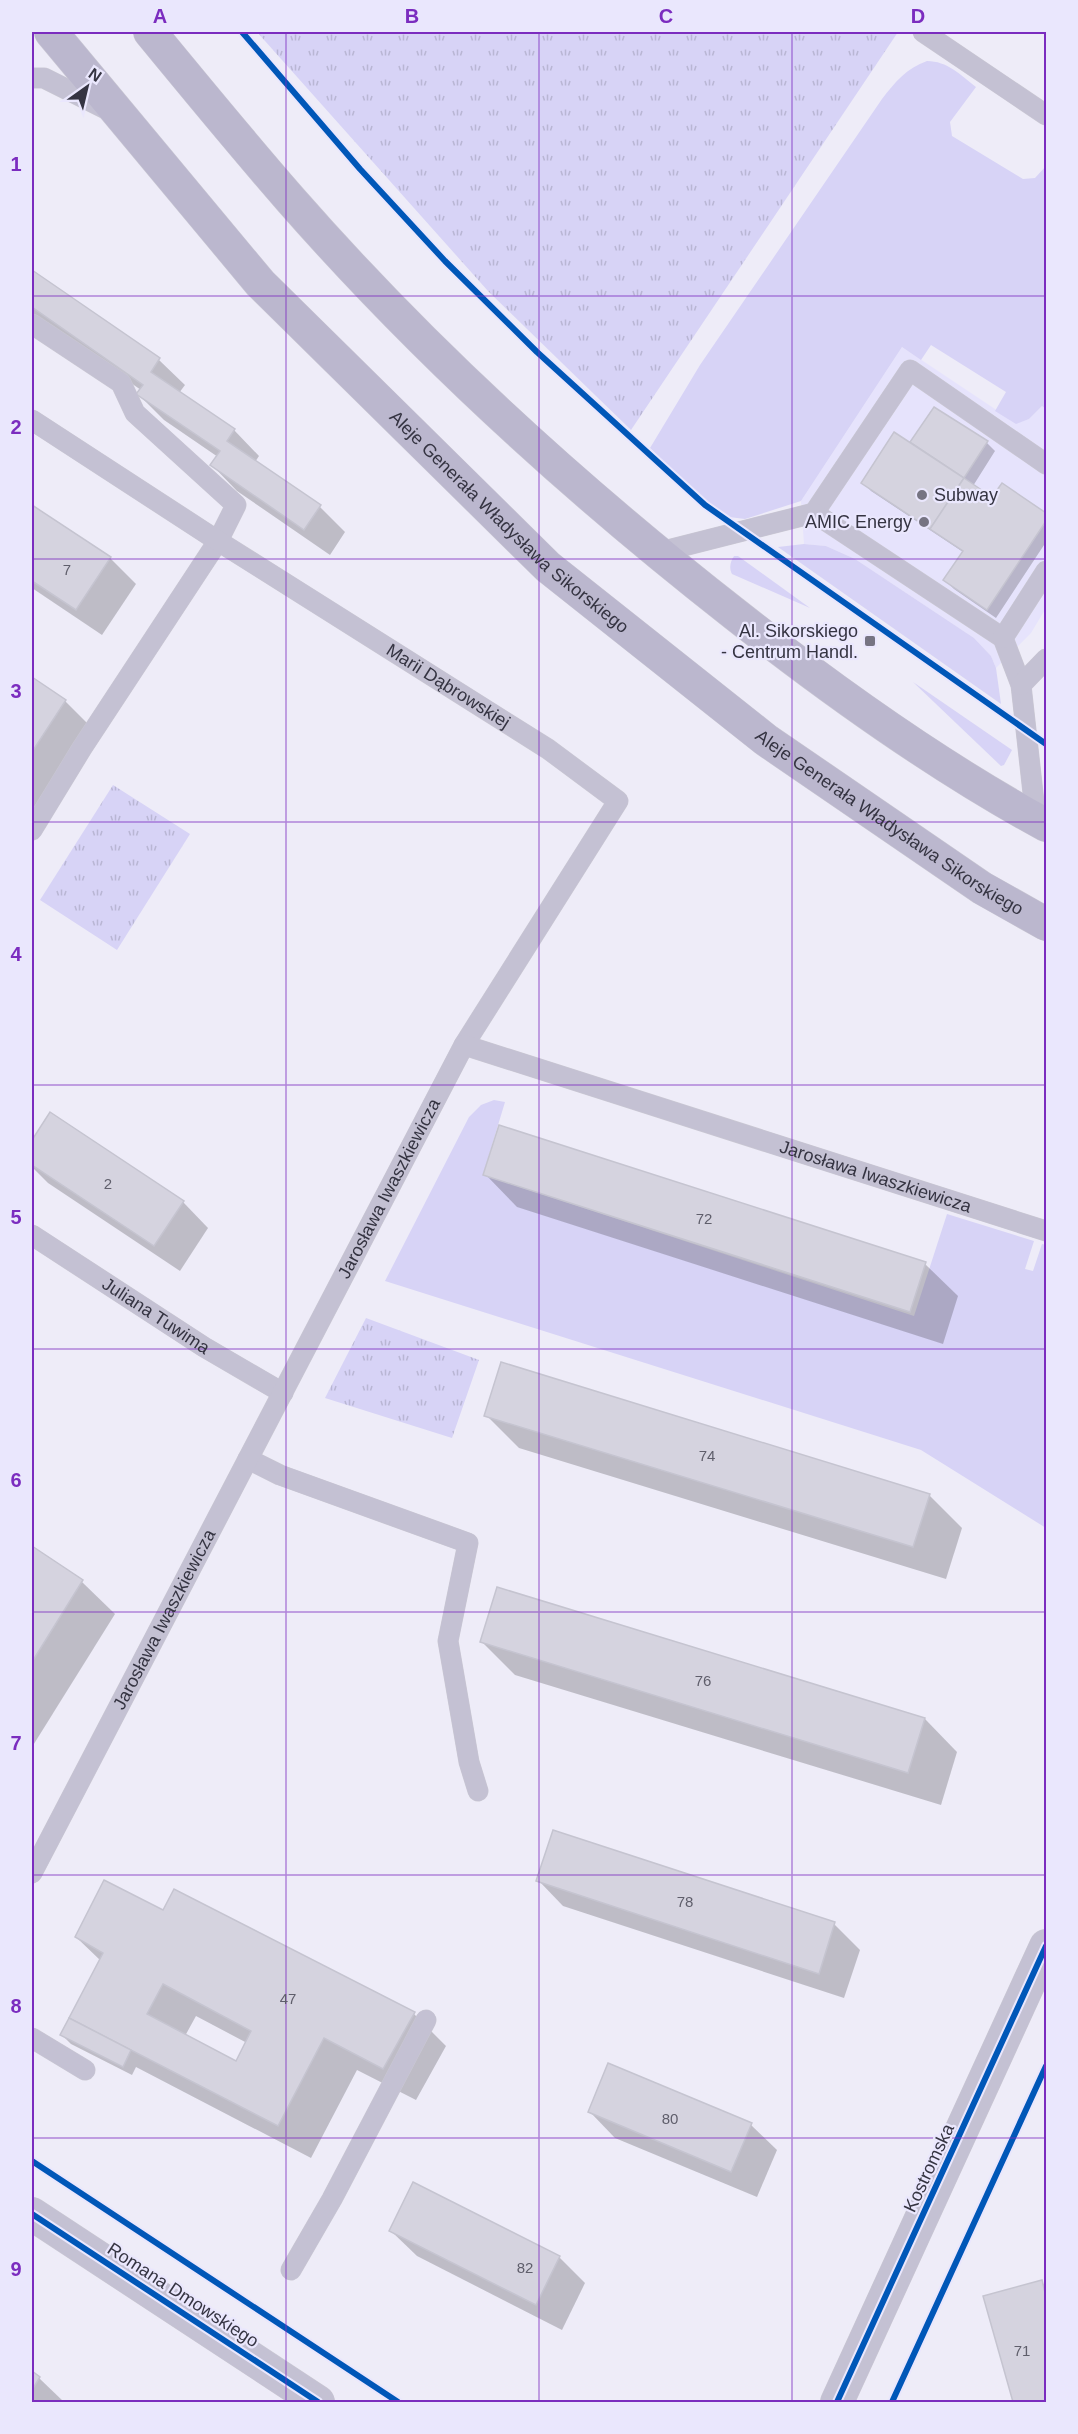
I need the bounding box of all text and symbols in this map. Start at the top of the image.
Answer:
text: A [153,5,167,27]
text: B [405,5,419,27]
text: C [659,5,673,27]
text: D [911,5,925,27]
north arrow [57,57,117,117]
text: N [86,65,105,85]
text: 1 [10,153,22,175]
street label: Aleje Generała Władysława Sikorskiego [386,407,633,637]
text: 2 [10,416,22,438]
place label: Subway [934,485,998,505]
marker: Subway [915,488,929,502]
place label: AMIC Energy [805,512,912,532]
marker: AMIC Energy [917,515,931,529]
house number: 7 [63,561,71,578]
place label: Al. Sikorskiego - Centrum Handl. [721,621,858,662]
marker: Al. Sikorskiego - Centrum Handl. [863,634,877,648]
street label: Marii Dąbrowskiej [383,640,514,732]
text: 3 [10,680,22,702]
street label: Aleje Generała Władysława Sikorskiego [752,726,1027,919]
text: 4 [10,943,22,965]
street label: Jarosława Iwaszkiewicza [334,1094,445,1282]
street label: Jarosława Iwaszkiewicza [777,1137,975,1217]
house number: 2 [104,1175,112,1192]
text: 5 [10,1206,22,1228]
house number: 72 [696,1210,712,1227]
street label: Juliana Tuwima [99,1274,214,1359]
house number: 74 [699,1447,715,1464]
text: 6 [10,1469,22,1491]
street label: Jarosława Iwaszkiewicza [109,1525,220,1713]
house number: 76 [695,1672,711,1689]
text: 7 [10,1732,22,1754]
house number: 78 [677,1893,693,1910]
house number: 47 [280,1990,296,2007]
text: 8 [10,1995,22,2017]
house number: 80 [662,2110,678,2127]
street label: Kostromska [900,2120,959,2215]
street label: Romana Dmowskiego [104,2239,262,2351]
text: 9 [10,2258,22,2280]
house number: 82 [517,2259,533,2276]
house number: 71 [1014,2342,1030,2359]

